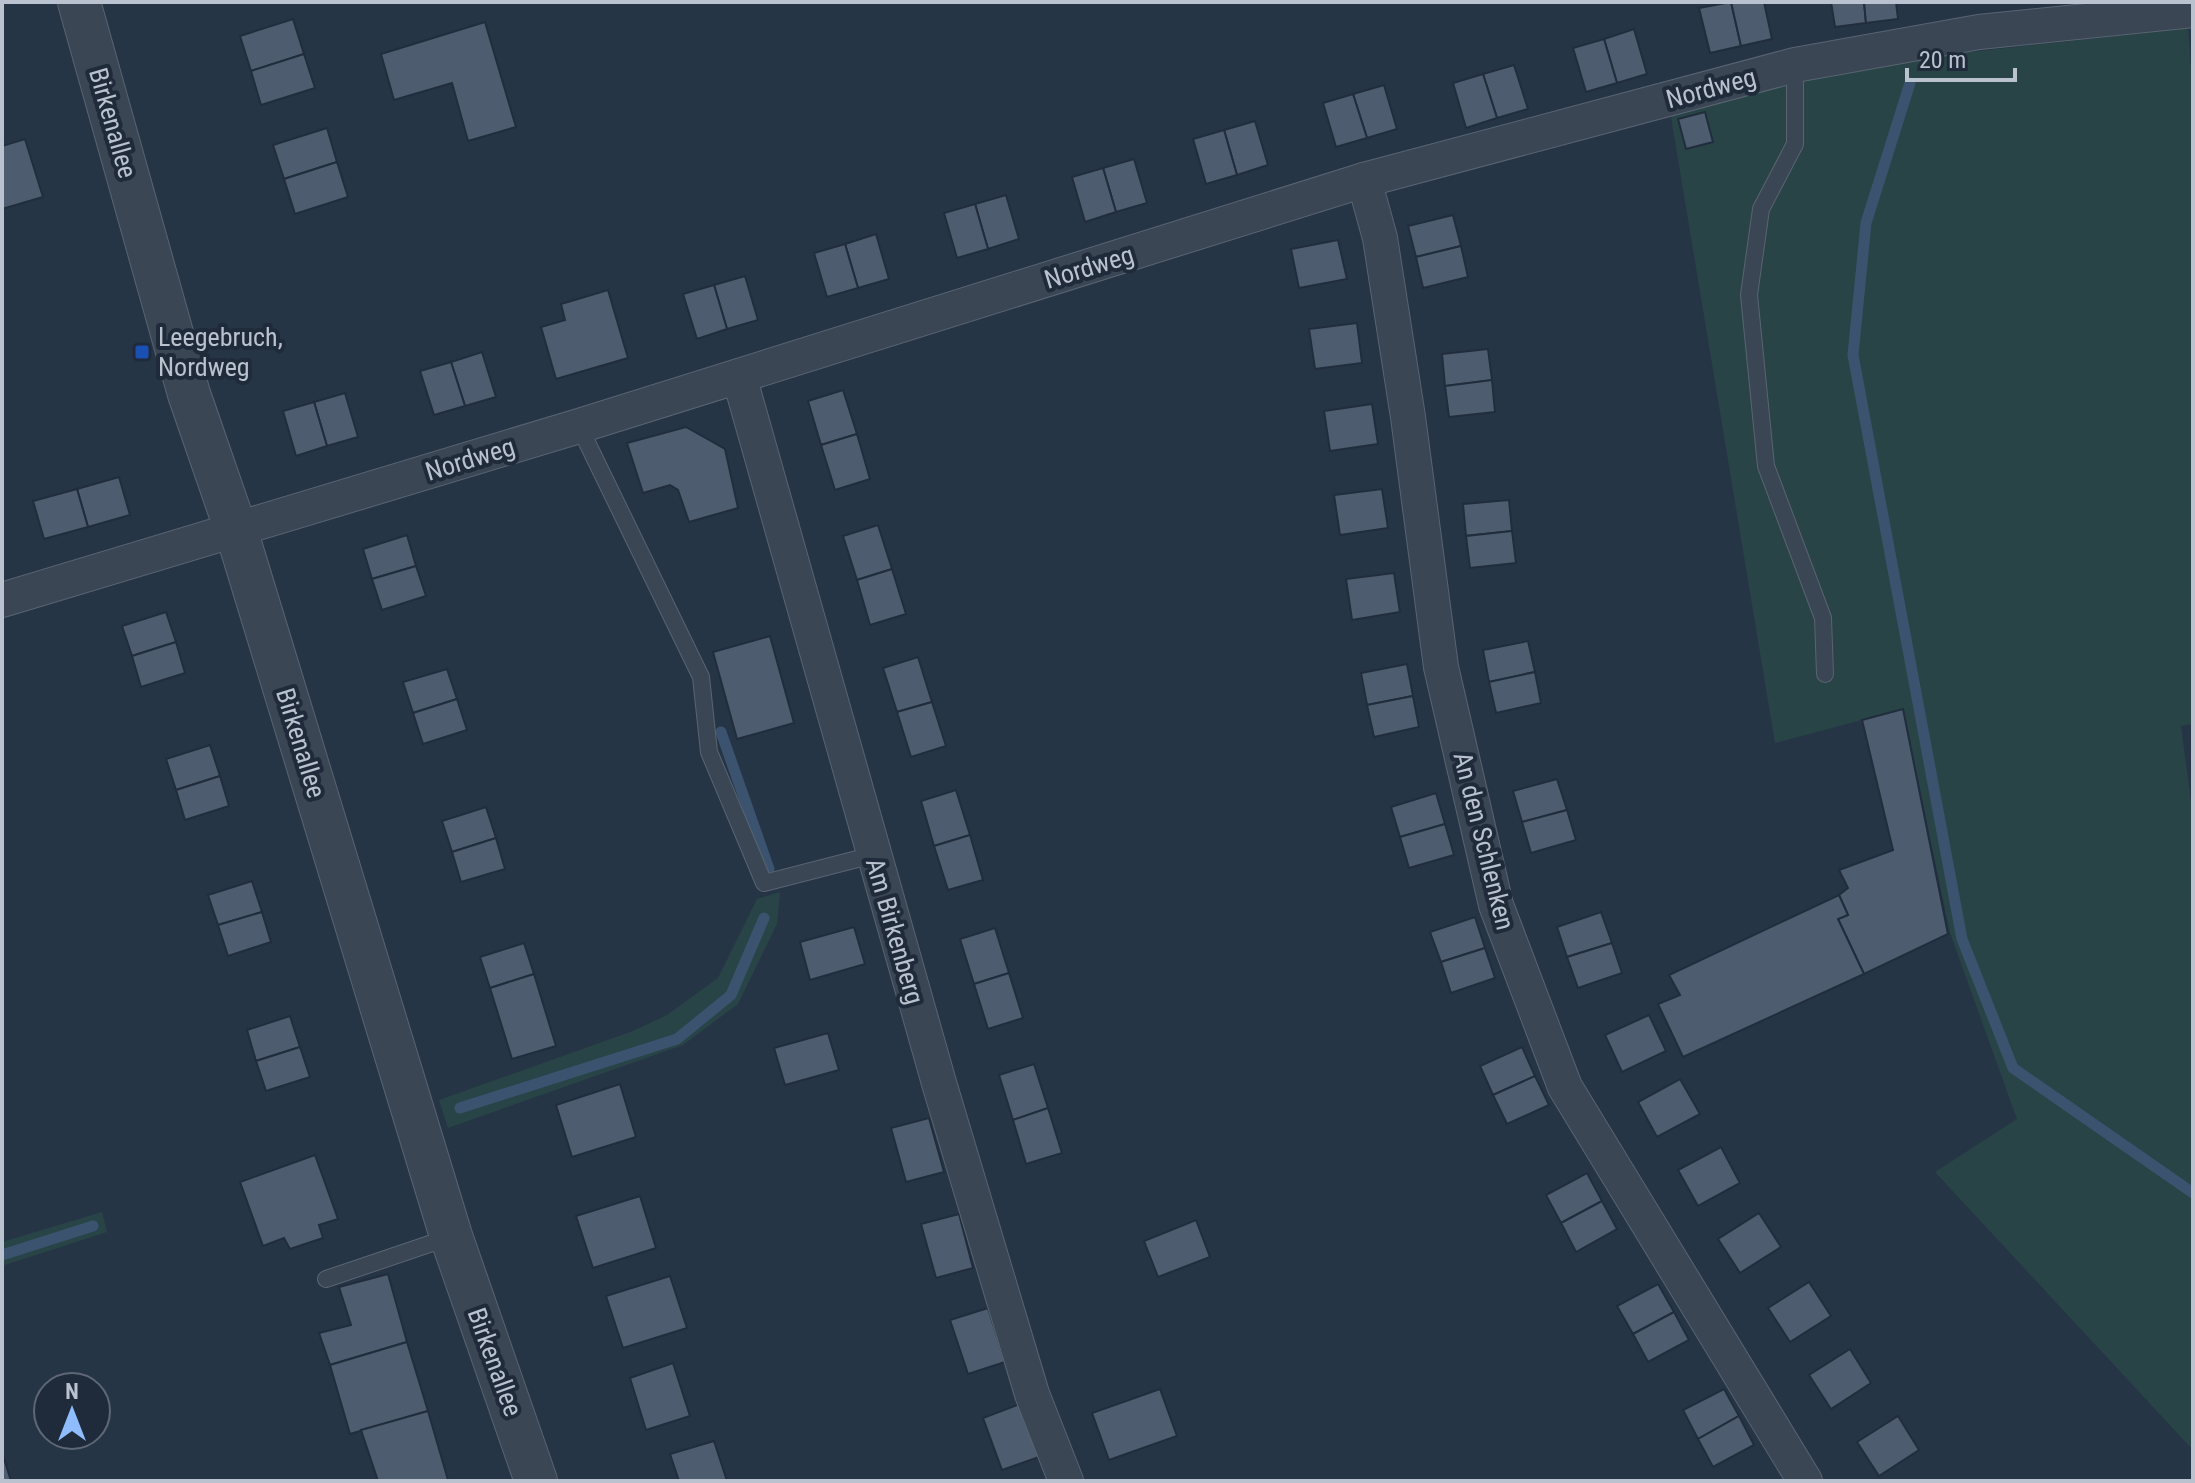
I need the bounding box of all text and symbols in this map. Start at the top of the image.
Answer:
scale bar [1907,32,2015,82]
text: 20 m [1919,46,1966,74]
street label: Nordweg [1663,62,1759,114]
street label: Birkenallee [83,65,143,181]
street label: Nordweg [1041,239,1137,295]
place label: Leegebruch, Nordweg [158,322,283,382]
marker: Leegebruch, Nordweg [133,343,151,361]
street label: Nordweg [422,431,518,487]
street label: Birkenallee [270,685,332,801]
street label: An den Schlenken [1447,749,1521,933]
street label: Am Birkenberg [860,855,930,1007]
street label: Birkenallee [462,1304,528,1420]
north arrow [32,1371,112,1451]
text: N [65,1379,79,1404]

